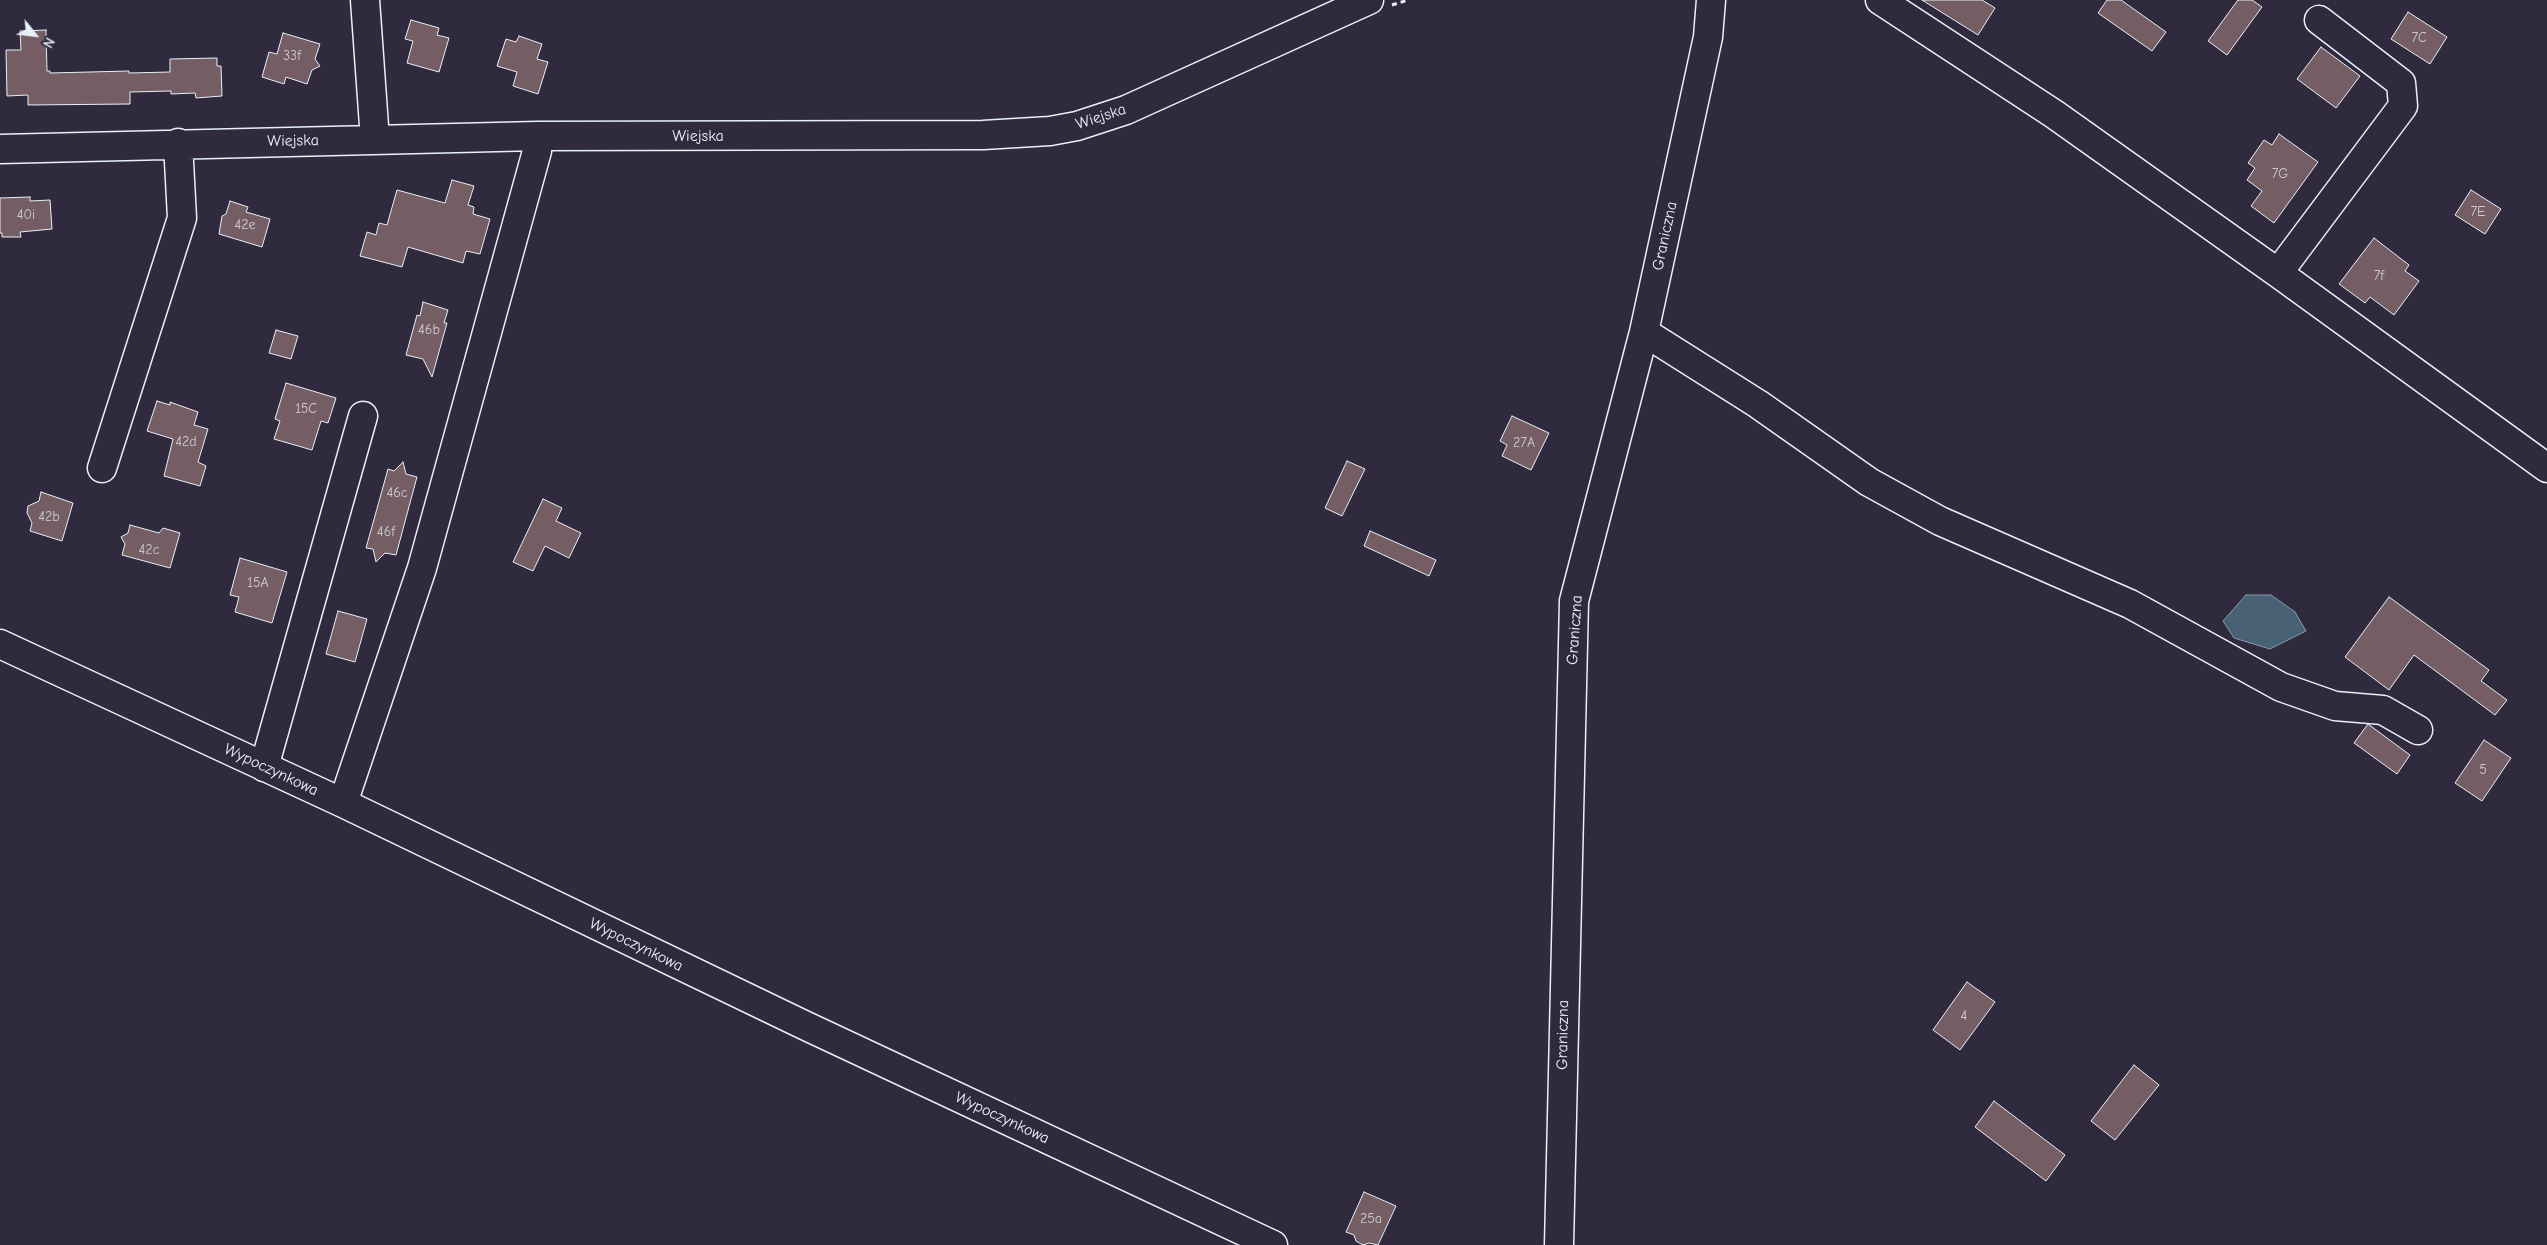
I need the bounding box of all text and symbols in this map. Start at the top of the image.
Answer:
north arrow [10,10,60,60]
house number: 7C [2411,30,2427,46]
text: N [39,34,58,51]
house number: 33f [283,48,301,64]
street label: Wiejska [1073,100,1129,134]
street label: Wiejska [672,126,724,146]
street label: Wiejska [267,131,319,151]
house number: 7G [2272,166,2288,182]
street label: Graniczna [1648,200,1682,272]
house number: 7E [2470,204,2486,220]
house number: 40i [17,207,35,223]
house number: 42e [234,217,256,233]
house number: 7f [2374,268,2384,284]
house number: 46b [418,322,440,338]
house number: 15C [295,401,317,417]
house number: 42d [175,434,197,450]
house number: 27A [1513,435,1535,451]
house number: 46c [386,485,408,501]
house number: 42b [38,509,60,525]
house number: 46f [377,524,395,540]
house number: 42c [139,542,159,558]
house number: 15A [247,575,269,591]
street label: Graniczna [1563,594,1587,666]
street label: Wypoczynkowa [221,740,321,800]
house number: 5 [2479,762,2487,778]
street label: Wypoczynkowa [586,914,686,976]
street label: Graniczna [1553,1000,1573,1070]
house number: 4 [1961,1008,1967,1024]
street label: Wypoczynkowa [952,1088,1052,1148]
house number: 25a [1360,1211,1382,1227]

